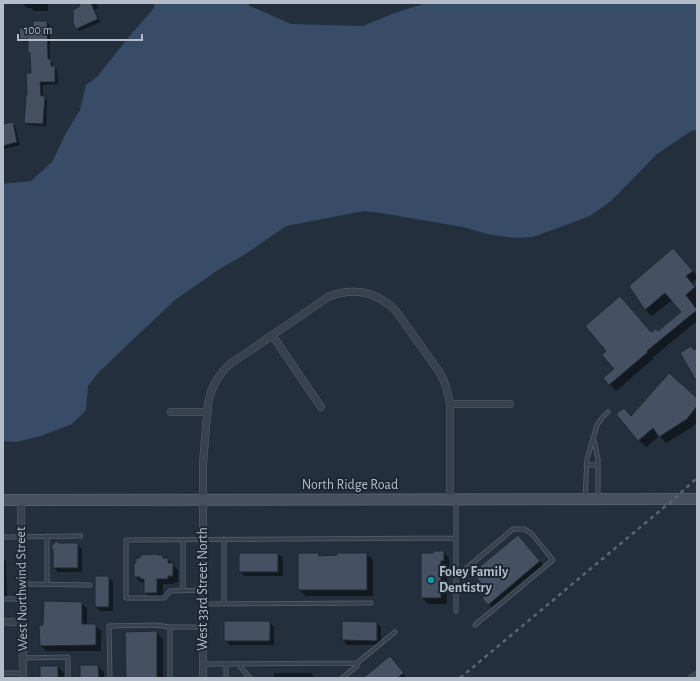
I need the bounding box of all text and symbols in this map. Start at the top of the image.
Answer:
scale bar [18,16,142,42]
text: 100 m [24,24,52,36]
street label: North Ridge Road [302,478,398,492]
street label: West Northwind Street [14,526,30,652]
street label: West 33rd Street North [196,527,210,651]
place label: Foley Family Dentistry [439,565,509,595]
marker: Foley Family Dentistry [426,575,436,585]

